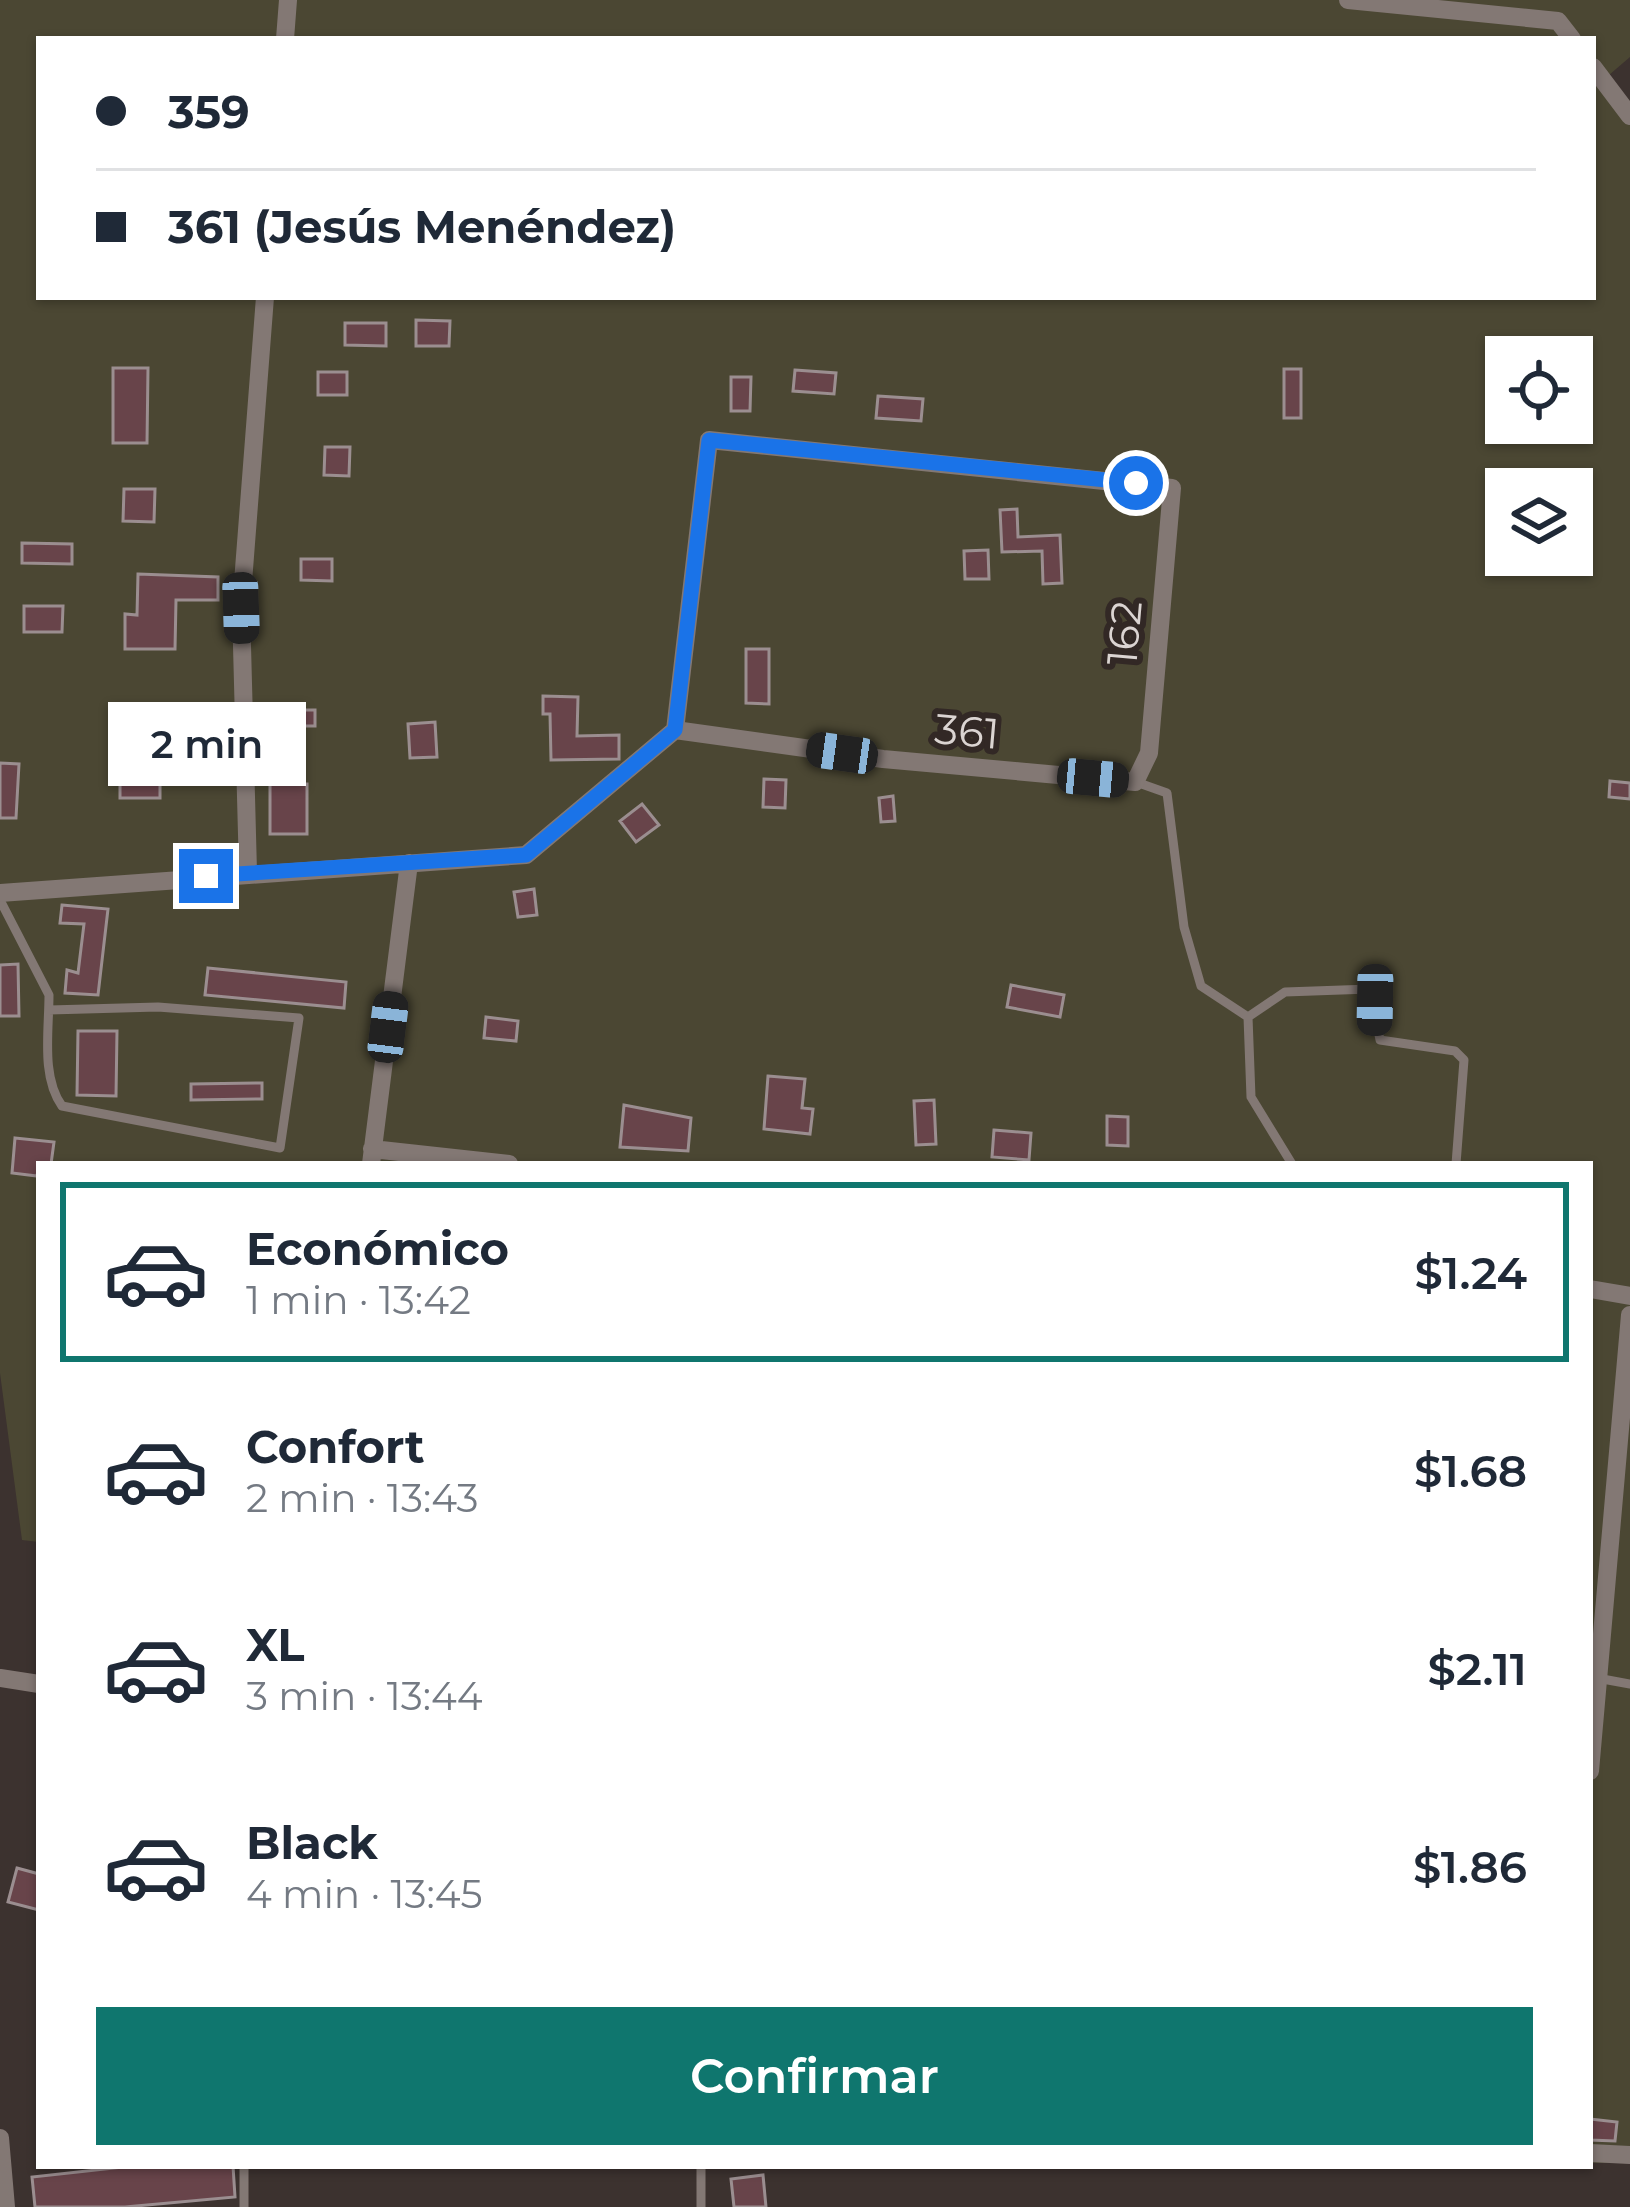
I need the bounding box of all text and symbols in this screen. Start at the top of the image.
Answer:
text: 359 [168,84,250,139]
text: 361 (Jesús Menéndez) [168,199,676,254]
map controls [1485,336,1593,576]
button: locate [1485,336,1593,444]
route start [1109,456,1163,510]
button: layers [1485,468,1593,576]
car [222,571,260,645]
street label: 162 [1095,599,1153,667]
callout: 2 min [107,702,305,786]
street label: 361 [933,702,1001,760]
text: 2 min [151,720,263,768]
car [804,730,880,776]
car [1056,757,1130,799]
route end [179,849,233,903]
car [1356,964,1394,1036]
car [366,989,410,1065]
icon: car [102,1218,210,1326]
text: Económico [246,1221,509,1276]
text: $1.24 [1414,1245,1527,1300]
text: 1 min · 13:42 [246,1276,471,1324]
icon: car [102,1416,210,1524]
text: Confort [246,1419,425,1474]
text: $1.68 [1414,1443,1527,1498]
text: 2 min · 13:43 [246,1474,478,1522]
icon: car [102,1614,210,1722]
text: XL [246,1617,304,1672]
text: $2.11 [1427,1641,1527,1696]
text: 3 min · 13:44 [246,1672,483,1720]
icon: car [102,1812,210,1920]
text: Black [246,1815,378,1870]
text: $1.86 [1413,1839,1527,1894]
text: 4 min · 13:45 [246,1870,483,1918]
button: Confirmar [96,2007,1533,2145]

